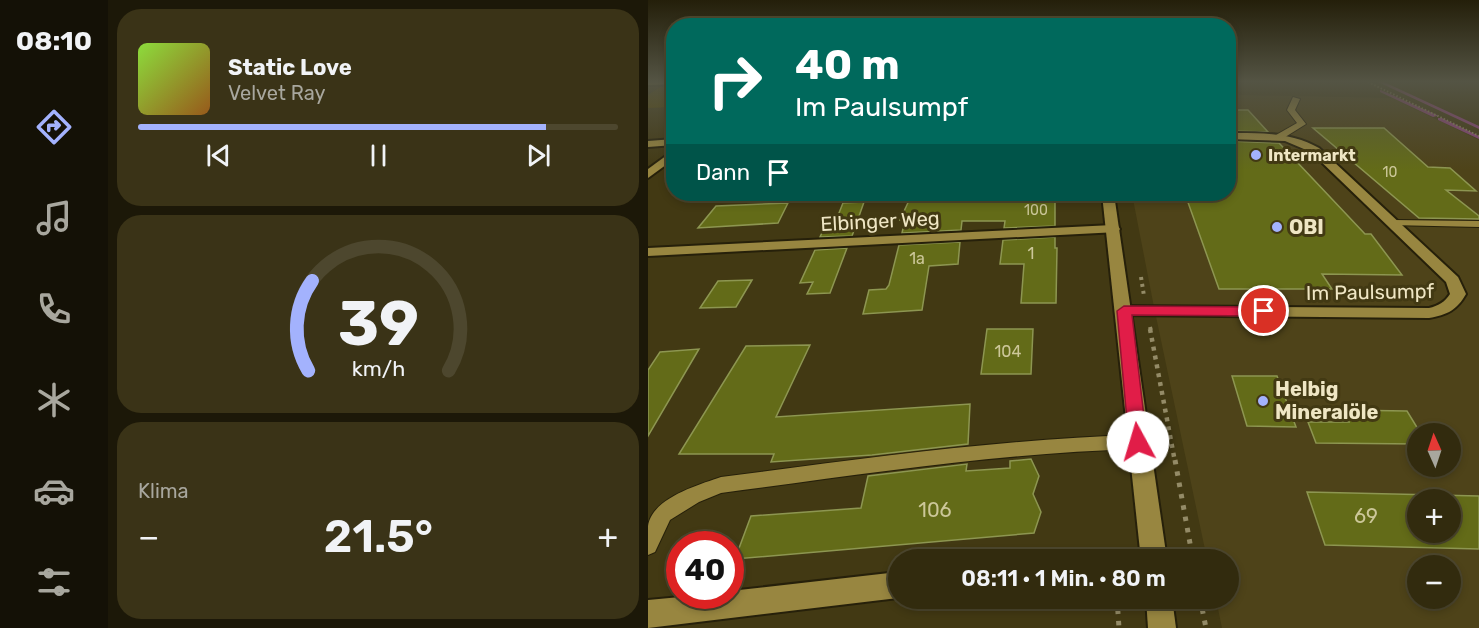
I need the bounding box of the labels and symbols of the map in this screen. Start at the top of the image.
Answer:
place label: Intermarkt [1268,146,1356,165]
marker: Intermarkt [1249,148,1263,162]
house number: 10 [1383,164,1398,181]
house number: 100 [1024,202,1048,219]
street label: Elbinger Weg [820,206,940,236]
place label: OBI [1289,215,1324,239]
marker: OBI [1270,220,1284,234]
house number: 1 [1028,244,1034,263]
house number: 1a [909,249,925,268]
street label: Im Paulsumpf [1306,279,1435,305]
pin [1238,285,1289,336]
house number: 104 [995,342,1022,361]
place label: Helbig Mineralöle [1275,377,1378,424]
marker: Helbig Mineralöle [1256,394,1270,408]
position arrow [1106,410,1170,474]
north arrow [1407,423,1461,477]
house number: 106 [918,498,952,522]
house number: 69 [1354,504,1378,528]
speed limit sign: 40 [666,531,744,609]

